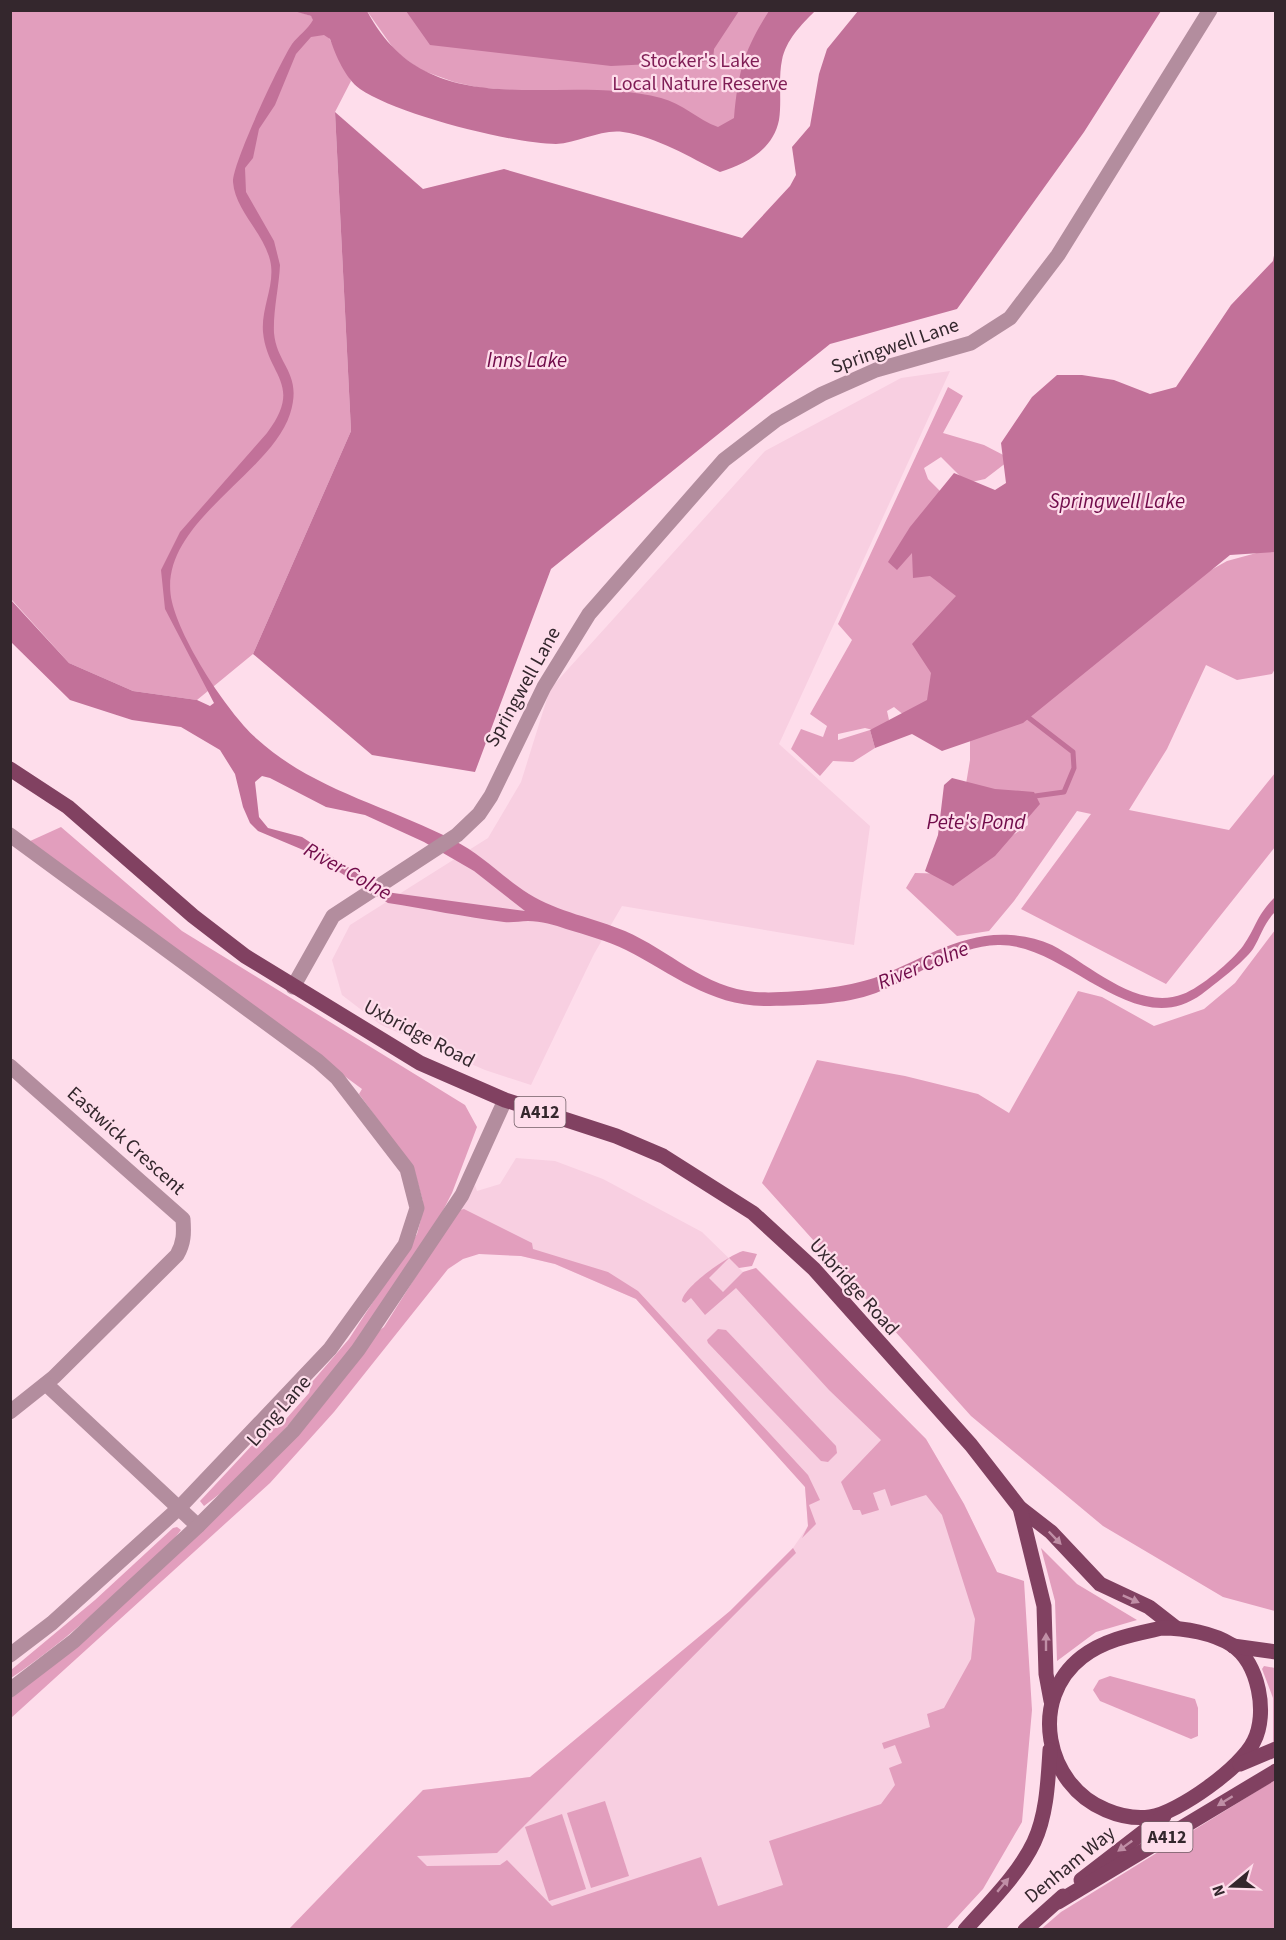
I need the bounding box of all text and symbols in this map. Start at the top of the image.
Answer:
park label: Stocker's Lake Local Nature Reserve [612,47,788,98]
street label: Springwell Lane [827,311,963,381]
water label: Inns Lake [487,345,567,375]
water label: Springwell Lake [1049,486,1185,516]
street label: Springwell Lane [478,622,568,752]
water label: Pete's Pond [926,807,1026,837]
water label: River Colne [299,835,397,907]
water label: River Colne [873,933,973,997]
street label: Uxbridge Road [358,993,480,1075]
street label: Eastwick Crescent [61,1080,191,1202]
road number: A412 [514,1097,566,1127]
street label: Uxbridge Road [803,1232,905,1342]
street label: Long Lane [240,1369,318,1453]
one-way arrow [1048,1530,1062,1544]
one-way arrow [1123,1595,1140,1604]
one-way arrow [1041,1633,1051,1652]
one-way arrow [1217,1795,1233,1806]
street label: Denham Way [1019,1819,1122,1910]
road number: A412 [1142,1822,1192,1852]
one-way arrow [1117,1840,1133,1852]
north arrow [1202,1856,1262,1916]
one-way arrow [996,1878,1009,1893]
text: N [1207,1882,1231,1899]

